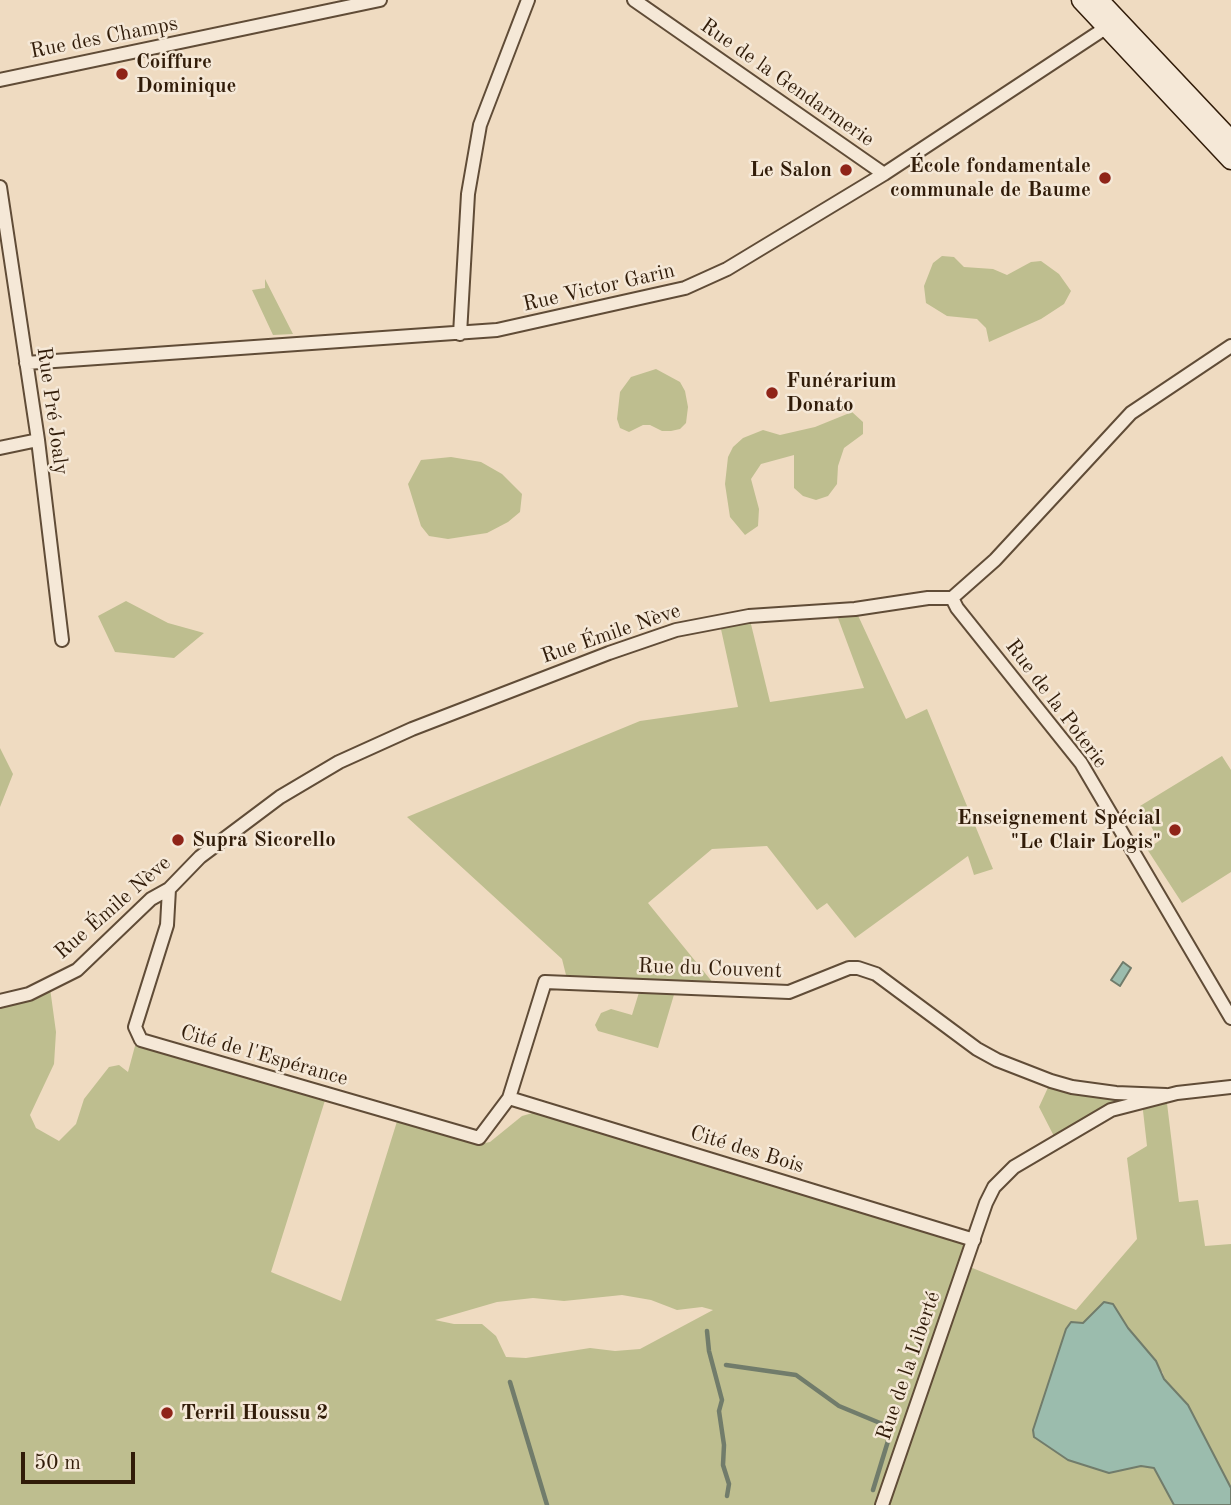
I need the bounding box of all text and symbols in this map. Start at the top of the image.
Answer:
street label: Rue des Champs [28,11,180,65]
street label: Rue de la Gendarmerie [695,13,879,153]
place label: Coiffure Dominique [136,49,236,99]
marker: Coiffure Dominique [114,66,130,82]
place label: École fondamentale communale de Baume [890,153,1091,203]
place label: Le Salon [750,157,832,183]
marker: Le Salon [838,162,854,178]
marker: École fondamentale communale de Baume [1097,170,1113,186]
street label: Rue Victor Garin [521,258,677,318]
street label: Rue Pré Joaly [31,345,73,477]
place label: Funérarium Donato [786,368,897,418]
marker: Funérarium Donato [764,385,780,401]
street label: Rue Émile Nève [538,598,684,670]
street label: Rue de la Poterie [999,635,1113,773]
place label: Enseignement Spécial "Le Clair Logis" [957,805,1161,855]
marker: Enseignement Spécial "Le Clair Logis" [1167,822,1183,838]
place label: Supra Sicorello [192,827,336,853]
marker: Supra Sicorello [170,832,186,848]
street label: Rue Émile Nève [50,851,176,965]
street label: Rue du Couvent [638,954,782,984]
street label: Cité de l'Espérance [177,1020,351,1092]
street label: Cité des Bois [687,1121,807,1179]
street label: Rue de la Liberté [872,1288,946,1444]
place label: Terril Houssu 2 [181,1400,329,1426]
marker: Terril Houssu 2 [159,1405,175,1421]
scale bar [24,1438,138,1482]
text: 50 m [34,1453,81,1474]

